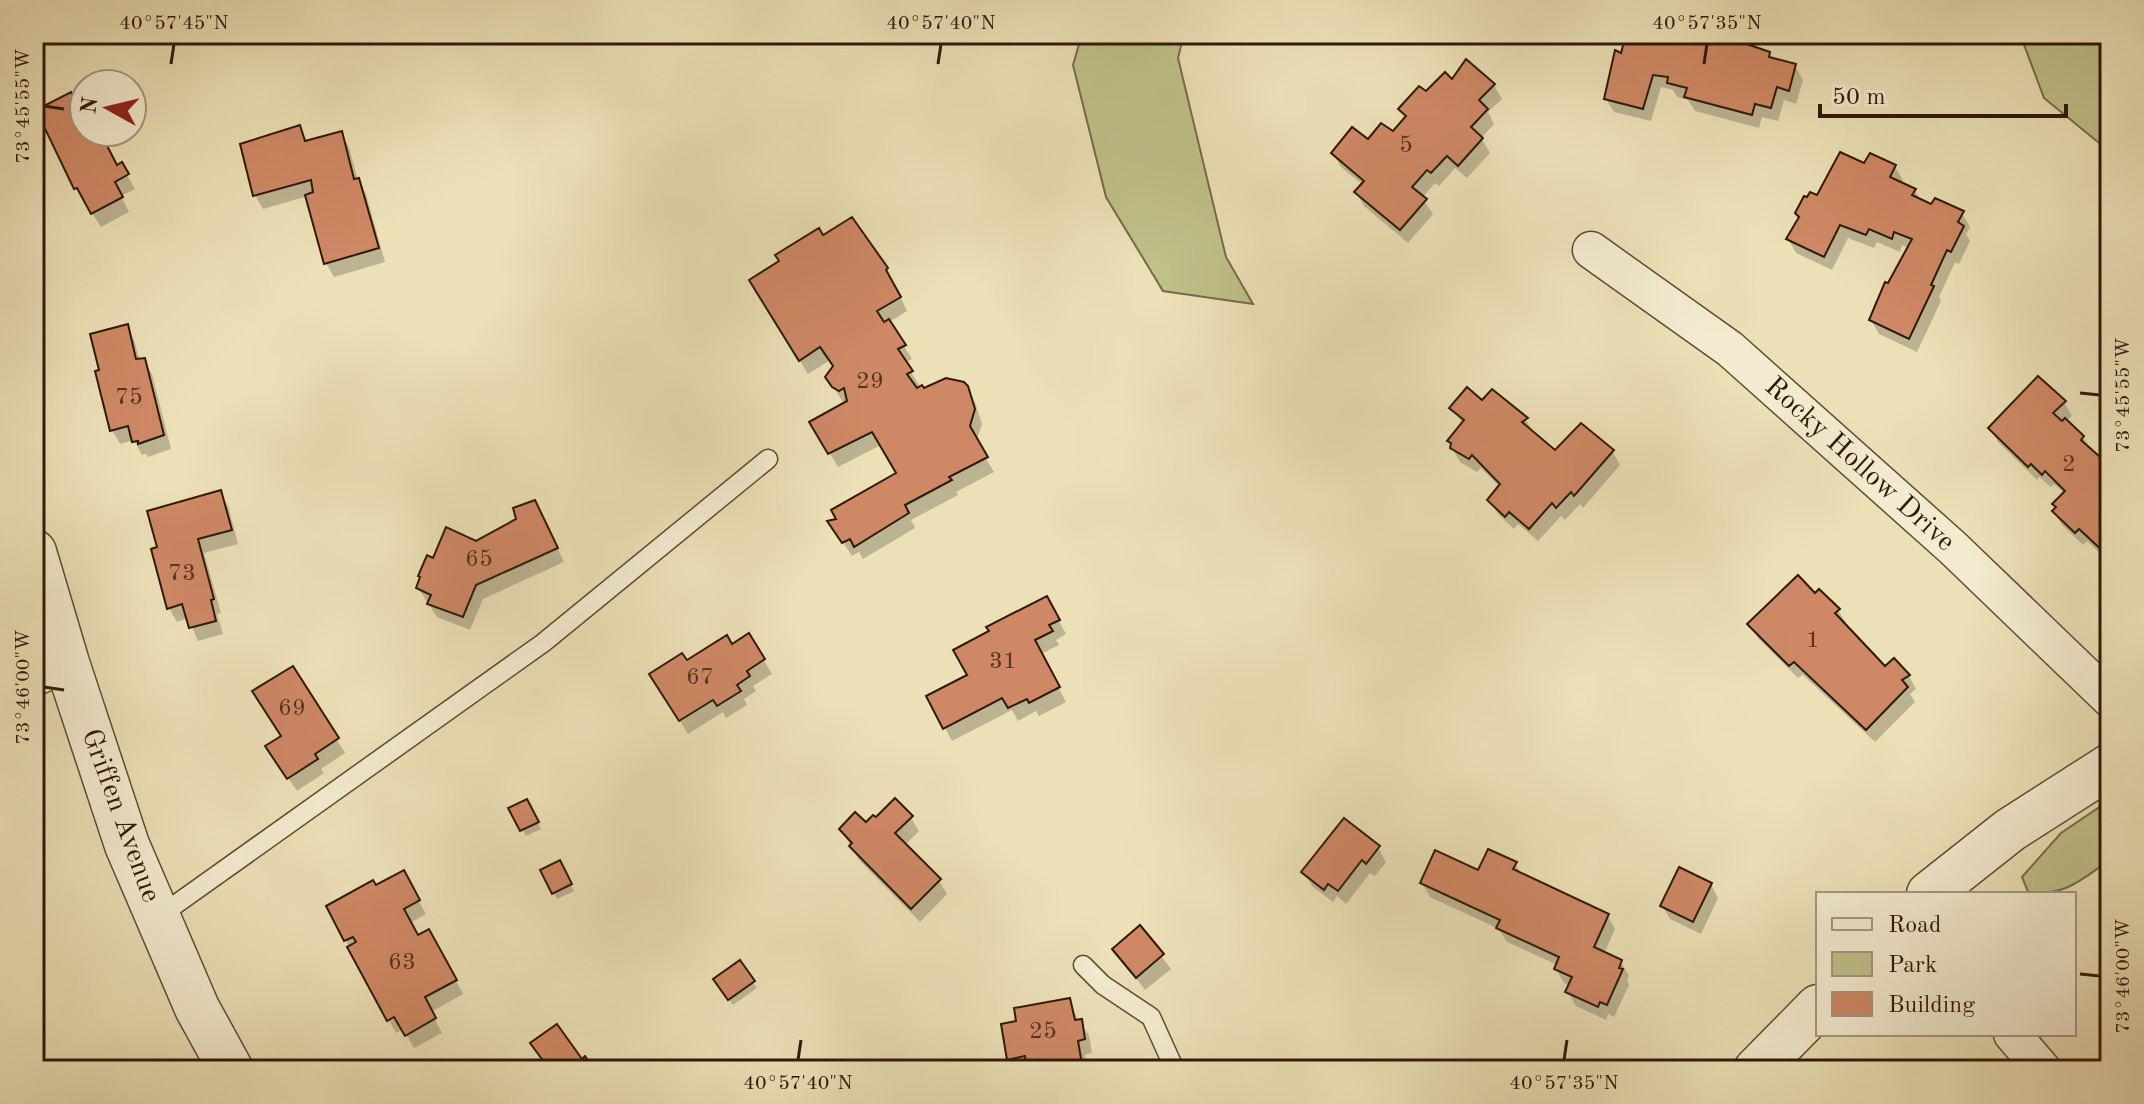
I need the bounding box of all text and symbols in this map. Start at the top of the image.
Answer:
text: 40°57'45"N [119,14,229,34]
text: 40°57'40"N [886,14,996,34]
text: 40°57'35"N [1652,14,1762,34]
text: 73°45'55"W [14,48,34,164]
north arrow [68,68,148,148]
scale bar [1820,68,2066,118]
text: 50 m [1832,86,1886,110]
text: N [78,95,102,115]
house number: 5 [1399,134,1413,158]
text: 73°45'55"W [2114,337,2134,453]
house number: 29 [856,370,884,394]
street label: Rocky Hollow Drive [1759,373,1959,557]
house number: 75 [115,386,143,410]
house number: 2 [2062,453,2076,477]
house number: 65 [465,548,493,572]
house number: 73 [168,562,196,586]
text: 73°46'00"W [14,629,34,745]
house number: 1 [1806,629,1820,653]
house number: 31 [989,650,1017,674]
house number: 67 [686,666,714,690]
house number: 69 [278,697,306,721]
street label: Griffen Avenue [76,725,164,907]
legend [1816,892,2076,1036]
text: Road [1888,914,1941,938]
text: 73°46'00"W [2114,918,2134,1034]
house number: 63 [388,951,416,975]
text: Park [1888,954,1937,978]
text: Building [1888,994,1975,1018]
house number: 25 [1029,1020,1057,1044]
text: 40°57'40"N [743,1074,853,1094]
text: 40°57'35"N [1509,1074,1619,1094]

